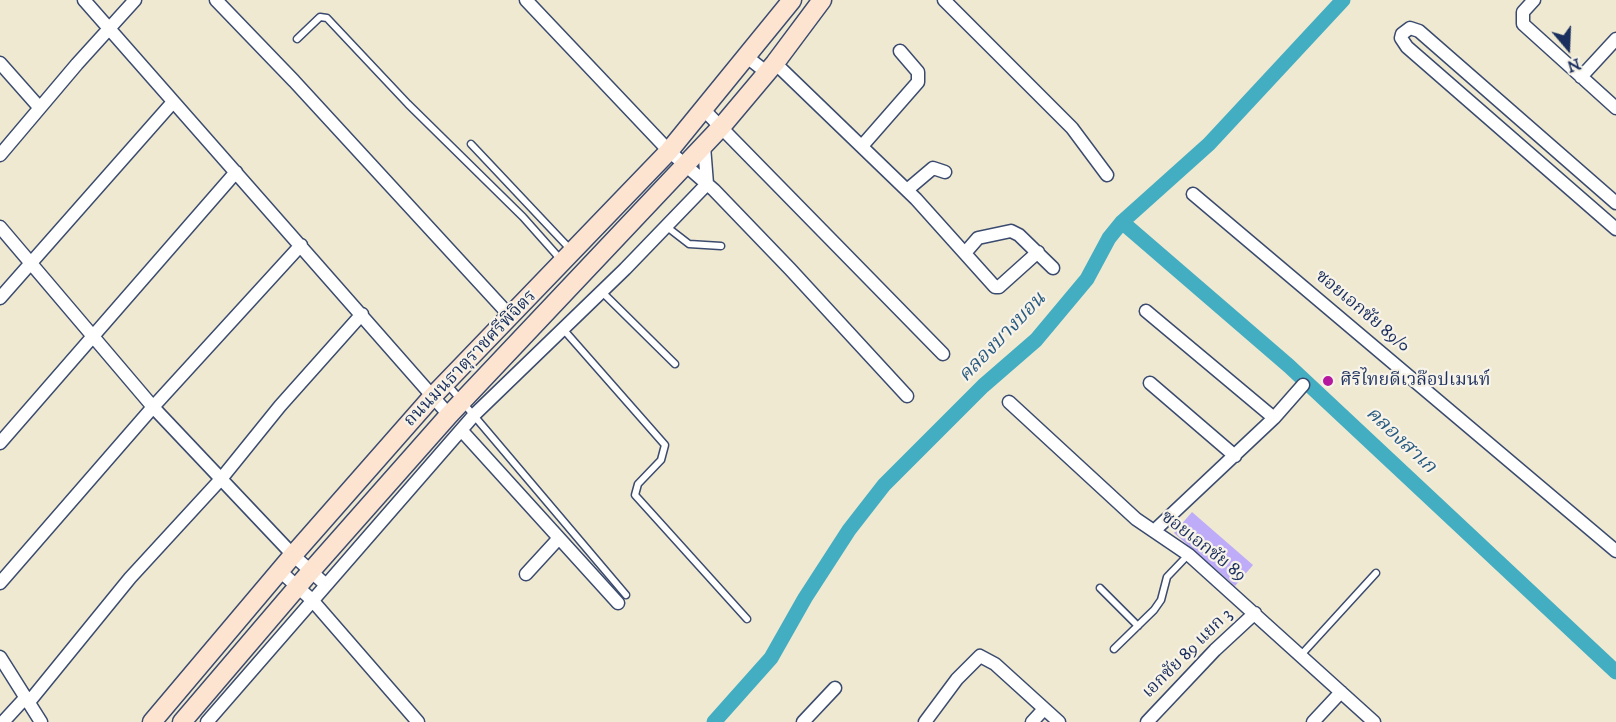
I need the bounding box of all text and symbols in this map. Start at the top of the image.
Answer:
north arrow [1538,18,1598,78]
text: N [1564,53,1583,77]
street label: ซอยเอกชัย 89/0 [1310,266,1414,358]
street label: ถนนมนธาตุราชศรีพิจิตร [400,286,542,432]
water label: คลองบางบอน [954,288,1052,388]
place label: ศิริไทยดีเวล๊อปเมนท์ [1340,370,1490,392]
marker: ศิริไทยดีเวล๊อปเมนท์ [1321,374,1335,388]
water label: คลองสาเก [1360,402,1440,480]
street label: ซอยเอกชัย 89 [1156,507,1250,587]
street label: เอกชัย 89 แยก 3 [1138,604,1238,704]

